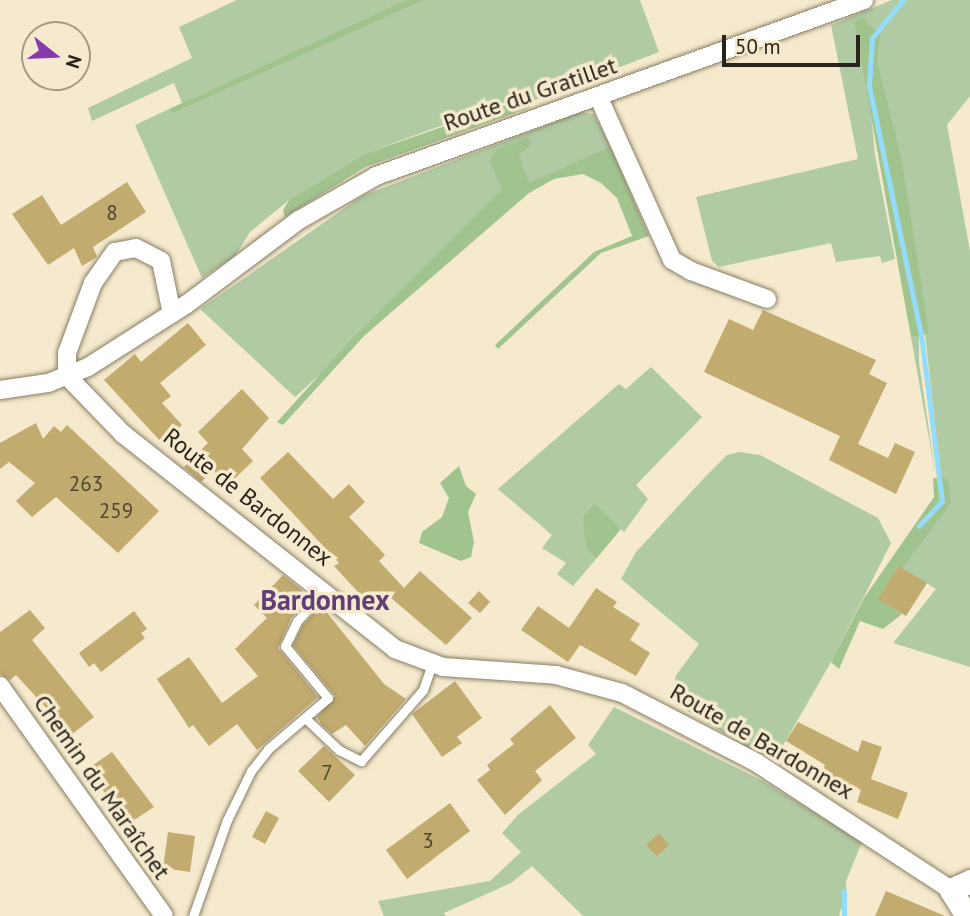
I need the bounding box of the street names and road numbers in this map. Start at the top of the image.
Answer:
street label: Route du Gratillet [440,51,620,137]
street label: Route de Bardonnex [158,422,338,572]
street label: Route de Bardonnex [665,677,859,805]
street label: Chemin du Maraîchet [28,689,176,885]

